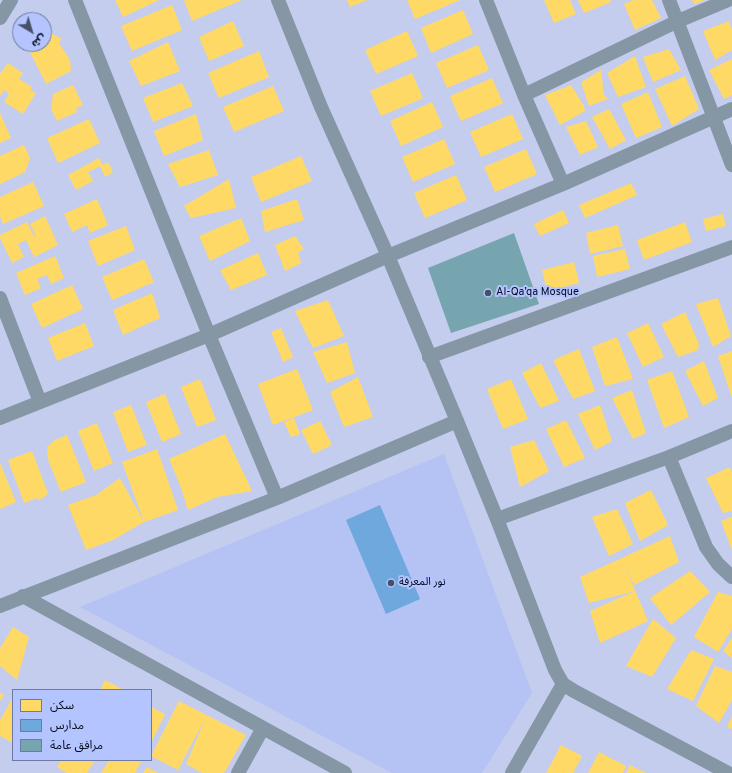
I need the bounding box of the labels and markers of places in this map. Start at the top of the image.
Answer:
place label: Al-Qa’qa Mosque [496,286,579,300]
marker: Al-Qa’qa Mosque [483,288,493,298]
place label: نور المعرفة [399,576,446,590]
marker: نور المعرفة [386,578,396,588]

